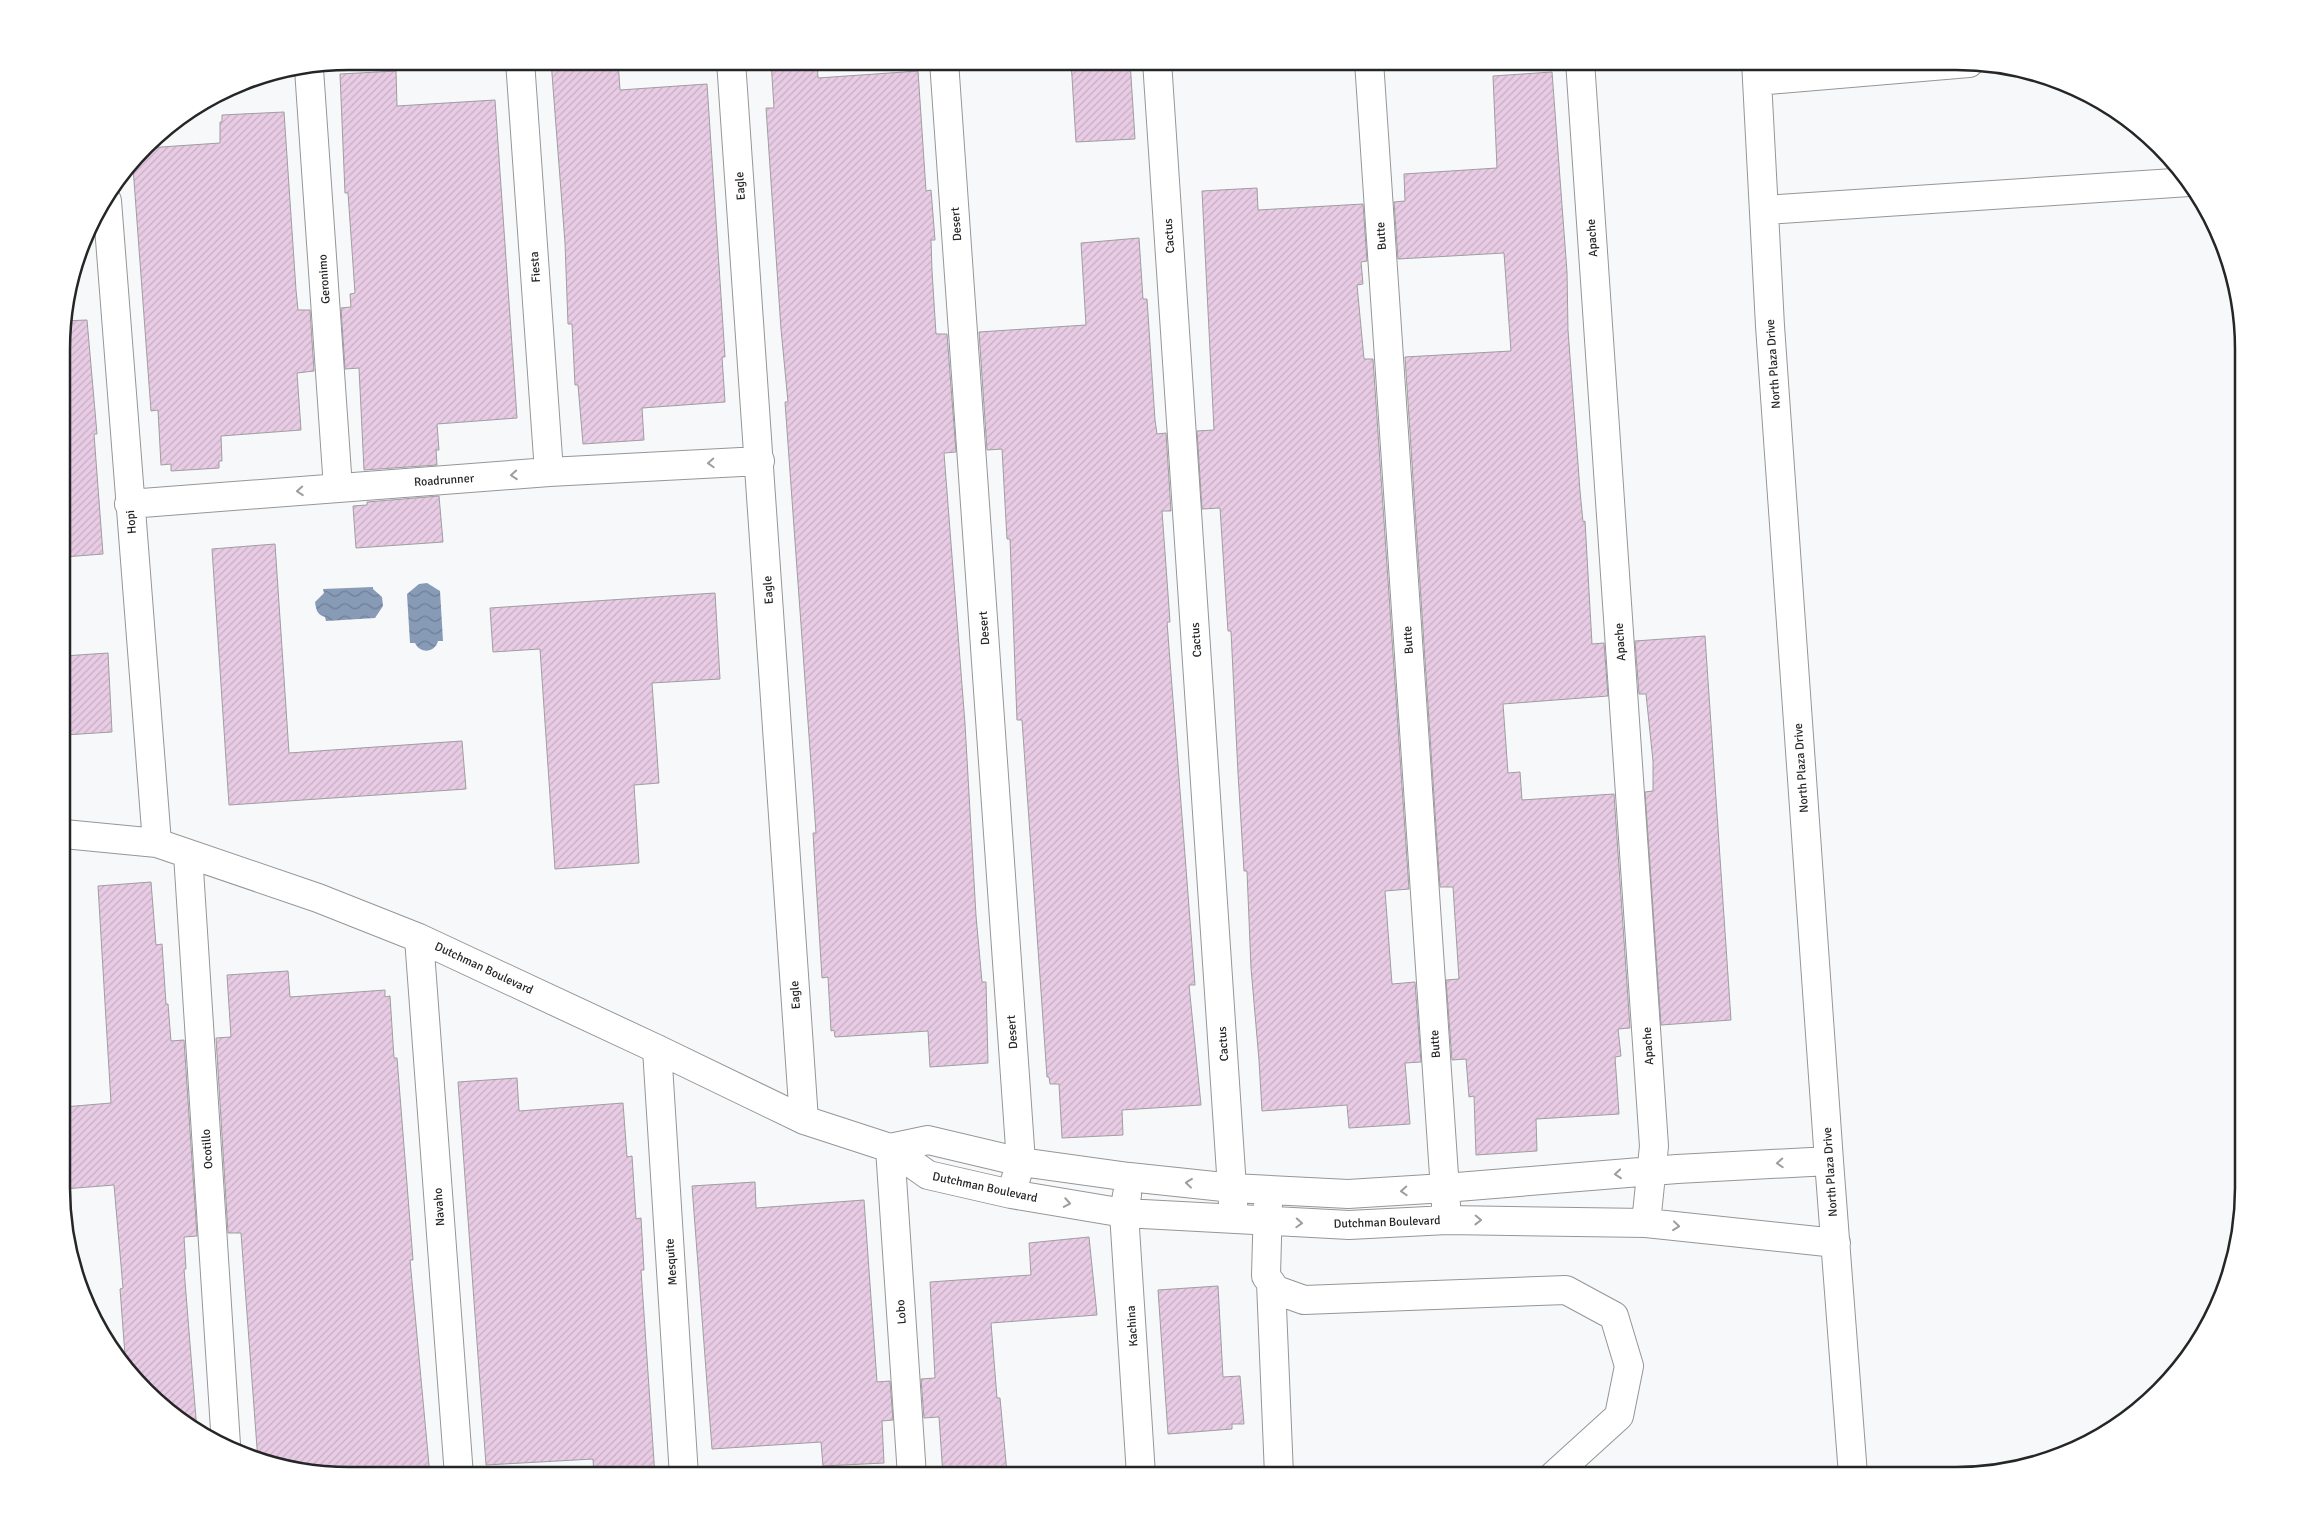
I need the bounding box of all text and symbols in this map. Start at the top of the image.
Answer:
street label: Eagle [732,171,749,201]
street label: Desert [948,207,965,241]
street label: Cactus [1161,218,1178,254]
street label: Apache [1584,219,1601,257]
street label: Butte [1373,221,1390,251]
street label: Fiesta [527,251,544,283]
street label: Geronimo [315,254,334,304]
street label: North Plaza Drive [1763,319,1784,409]
one-way arrow [707,458,715,469]
one-way arrow [510,469,518,480]
street label: Roadrunner [413,471,475,490]
one-way arrow [295,485,303,496]
street label: Hopi [123,509,140,535]
street label: Eagle [760,575,777,605]
street label: Desert [976,611,993,645]
street label: Cactus [1188,622,1205,658]
street label: Apache [1612,623,1629,661]
street label: Butte [1400,625,1417,655]
street label: North Plaza Drive [1791,723,1812,813]
street label: Dutchman Boulevard [432,939,535,998]
street label: Eagle [787,980,804,1010]
street label: Desert [1004,1015,1021,1049]
street label: Cactus [1215,1026,1232,1062]
street label: Apache [1640,1027,1657,1065]
street label: Butte [1427,1029,1444,1059]
street label: North Plaza Drive [1820,1127,1841,1217]
street label: Ocotillo [199,1128,216,1170]
one-way arrow [1776,1158,1784,1169]
one-way arrow [1614,1168,1622,1179]
street label: Dutchman Boulevard [931,1169,1039,1206]
one-way arrow [1185,1178,1193,1189]
one-way arrow [1399,1185,1407,1196]
street label: Navaho [431,1187,448,1227]
one-way arrow [1063,1198,1072,1208]
street label: Dutchman Boulevard [1333,1213,1441,1232]
one-way arrow [1475,1215,1483,1225]
one-way arrow [1295,1217,1303,1228]
one-way arrow [1672,1220,1680,1231]
street label: Mesquite [662,1238,681,1286]
street label: Lobo [893,1299,910,1325]
street label: Kachina [1124,1305,1141,1347]

